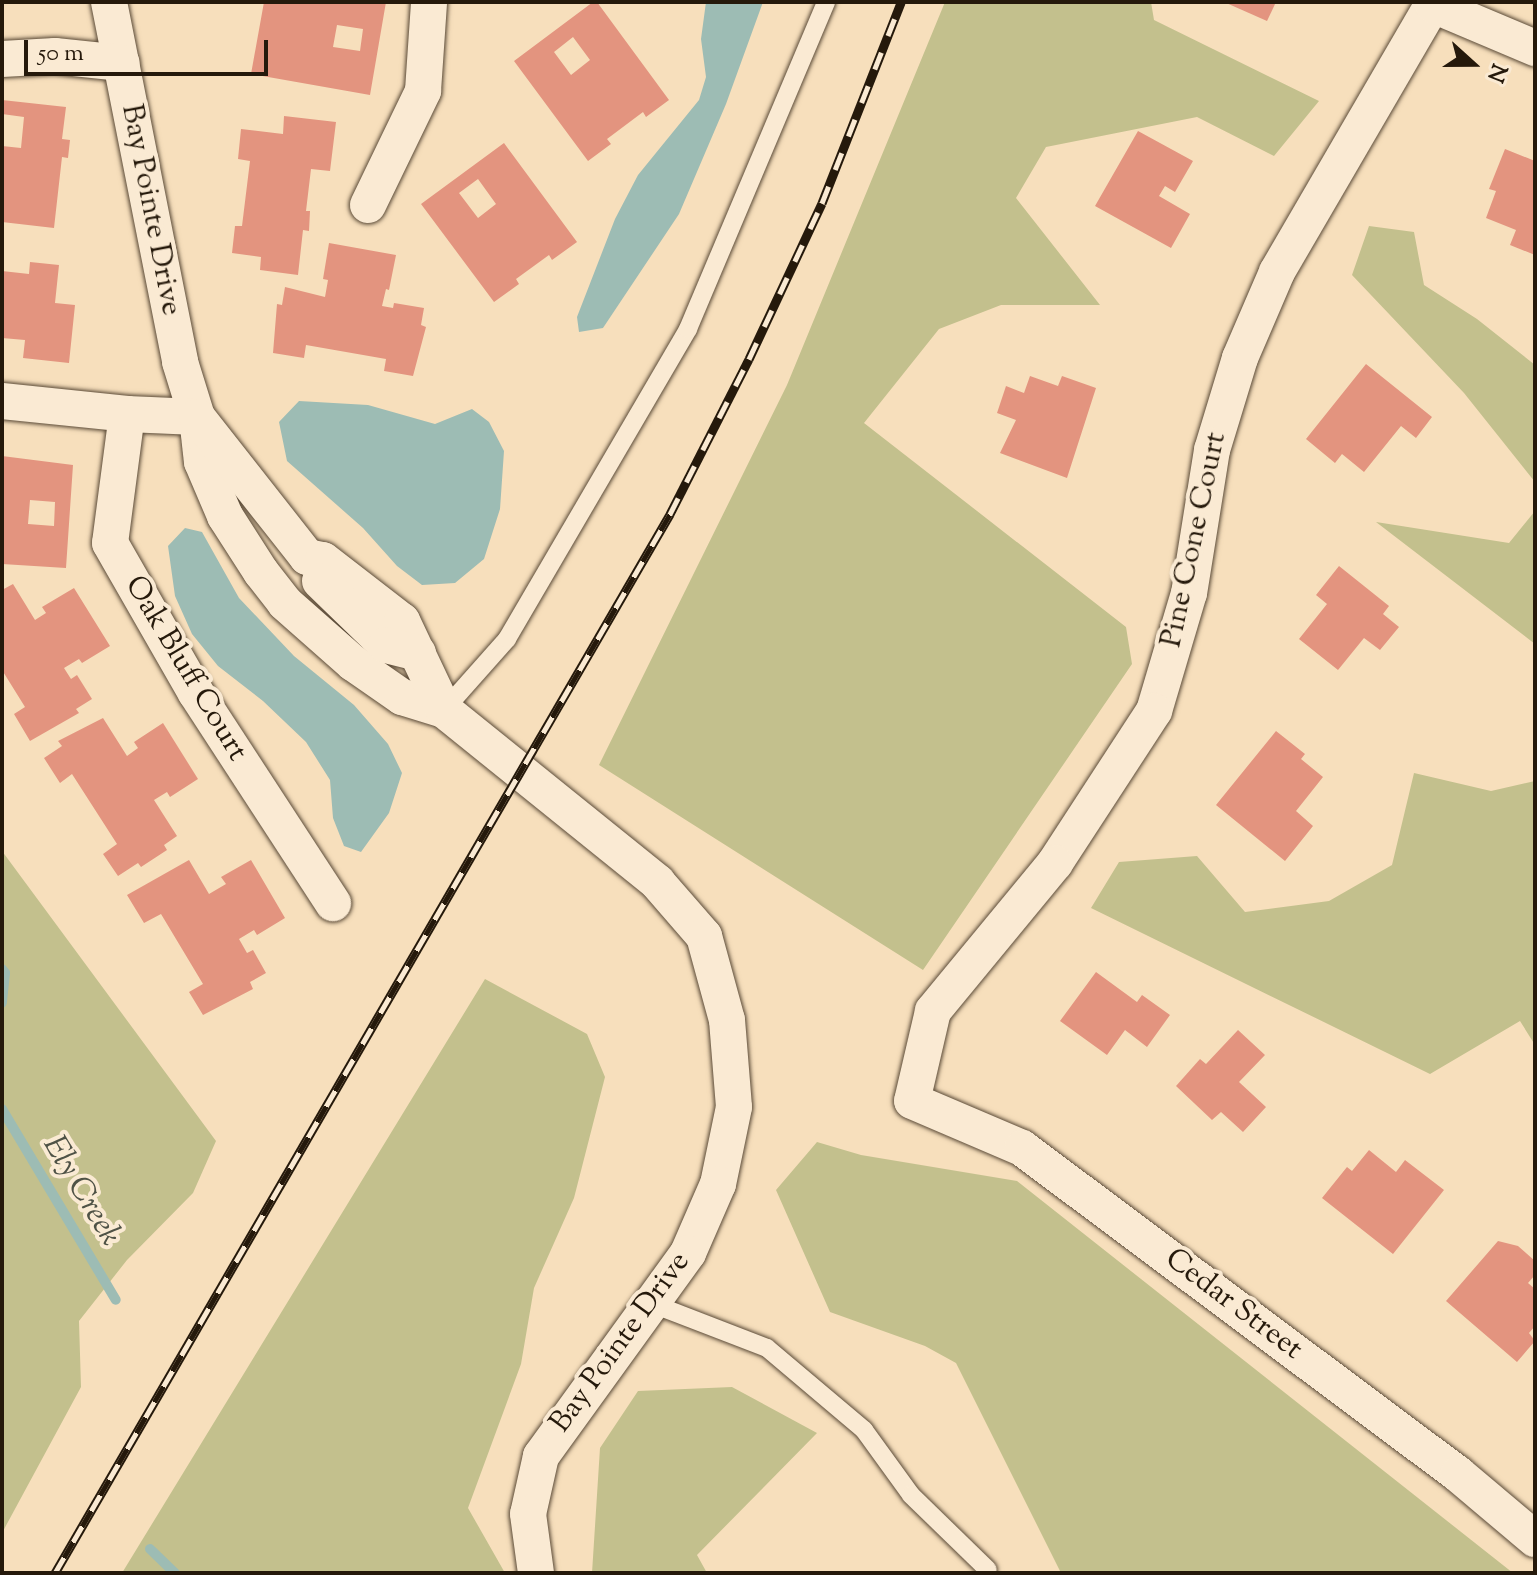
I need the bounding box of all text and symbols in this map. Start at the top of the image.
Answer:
scale bar [28,24,272,74]
north arrow [1433,24,1513,104]
text: 50 m [38,37,84,71]
text: N [1477,59,1513,87]
street label: Bay Pointe Drive [112,101,188,319]
street label: Pine Cone Court [1155,429,1235,651]
street label: Oak Bluff Court [116,570,254,768]
water label: Ely Creek [33,1129,129,1253]
street label: Cedar Street [1157,1242,1309,1368]
street label: Bay Pointe Drive [543,1246,699,1440]

